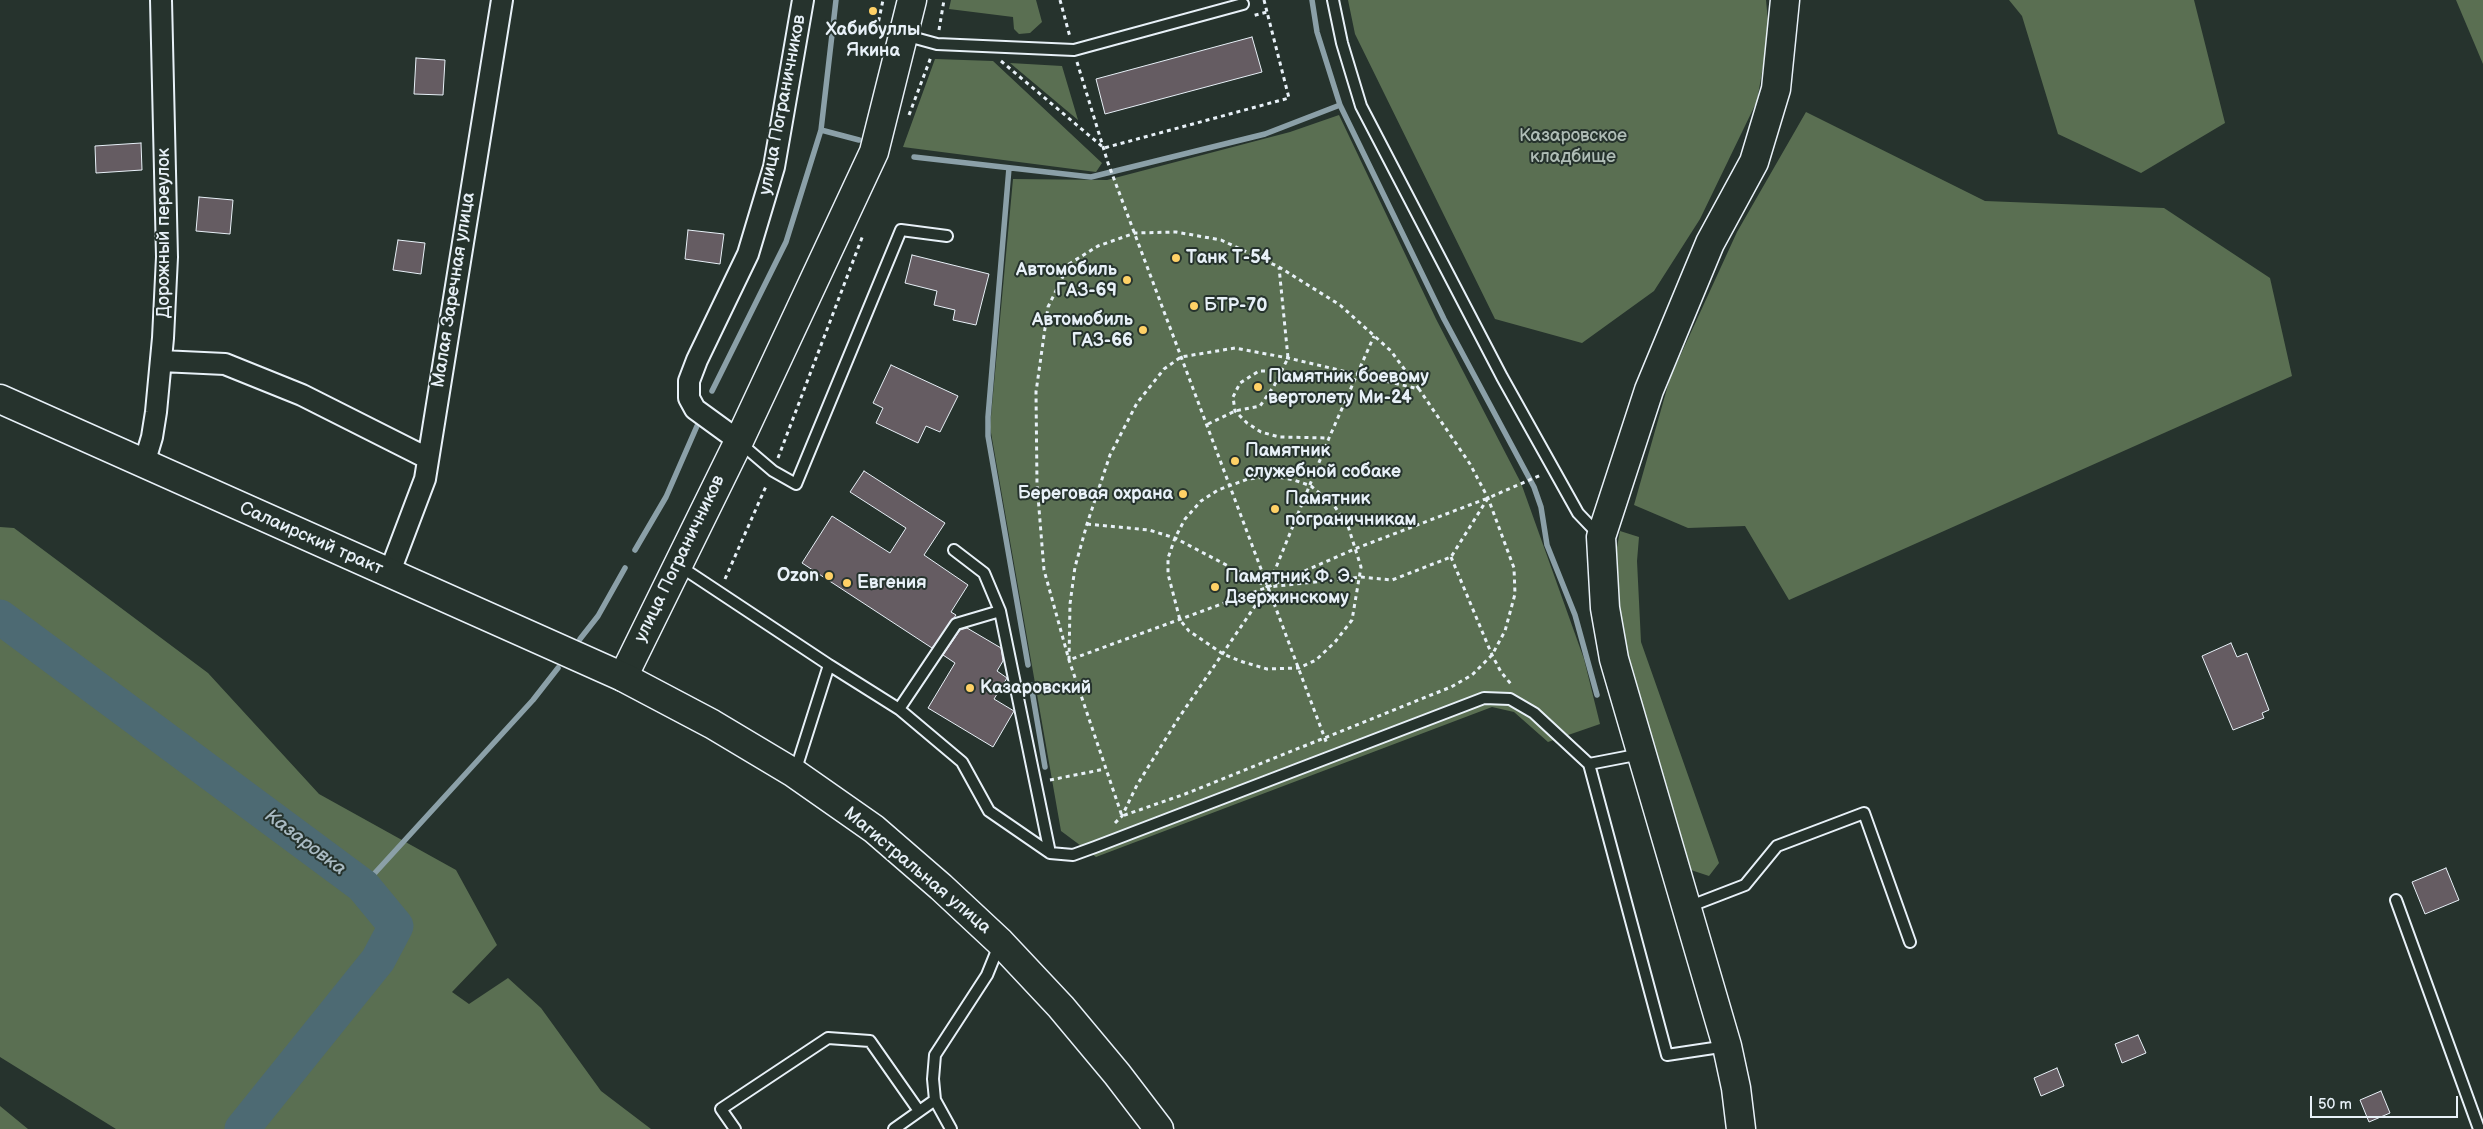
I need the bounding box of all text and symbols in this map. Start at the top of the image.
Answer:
marker: Хабибуллы Якина [867,5,879,17]
street label: улица Пограничников [755,13,811,197]
place label: Хабибуллы Якина [826,19,920,62]
park label: Казаровское кладбище [1519,125,1627,168]
street label: Дорожный переулок [153,148,175,318]
street label: Малая Заречная улица [428,191,480,389]
place label: Танк Т-54 [1186,247,1271,269]
marker: Танк Т-54 [1170,252,1182,264]
place label: Автомобиль ГАЗ-69 [1016,259,1117,302]
marker: Автомобиль ГАЗ-69 [1121,274,1133,286]
place label: БТР-70 [1204,295,1267,317]
marker: БТР-70 [1188,300,1200,312]
place label: Автомобиль ГАЗ-66 [1032,309,1133,352]
marker: Автомобиль ГАЗ-66 [1137,324,1149,336]
place label: Памятник боевому вертолету Ми-24 [1268,366,1429,408]
marker: Памятник боевому вертолету Ми-24 [1252,381,1264,393]
place label: Памятник служебной собаке [1245,440,1401,482]
marker: Памятник служебной собаке [1229,455,1241,467]
street label: улица Пограничников [630,472,730,646]
place label: Береговая охрана [1018,483,1173,505]
marker: Береговая охрана [1177,488,1189,500]
place label: Памятник пограничникам [1285,488,1417,530]
street label: Салаирский тракт [236,498,386,580]
marker: Памятник пограничникам [1269,503,1281,515]
place label: Ozon [777,565,819,587]
place label: Памятник Ф. Э. Дзержинскому [1225,566,1354,608]
marker: Ozon [823,570,835,582]
place label: Евгения [857,572,927,594]
marker: Евгения [841,577,853,589]
marker: Памятник Ф. Э. Дзержинскому [1209,581,1221,593]
place label: Казаровский [980,677,1091,699]
marker: Казаровский [964,682,976,694]
street label: Магистральная улица [839,803,995,939]
water label: Казаровка [260,805,350,881]
scale bar [2313,1086,2460,1118]
text: 50 m [2318,1095,2352,1114]

